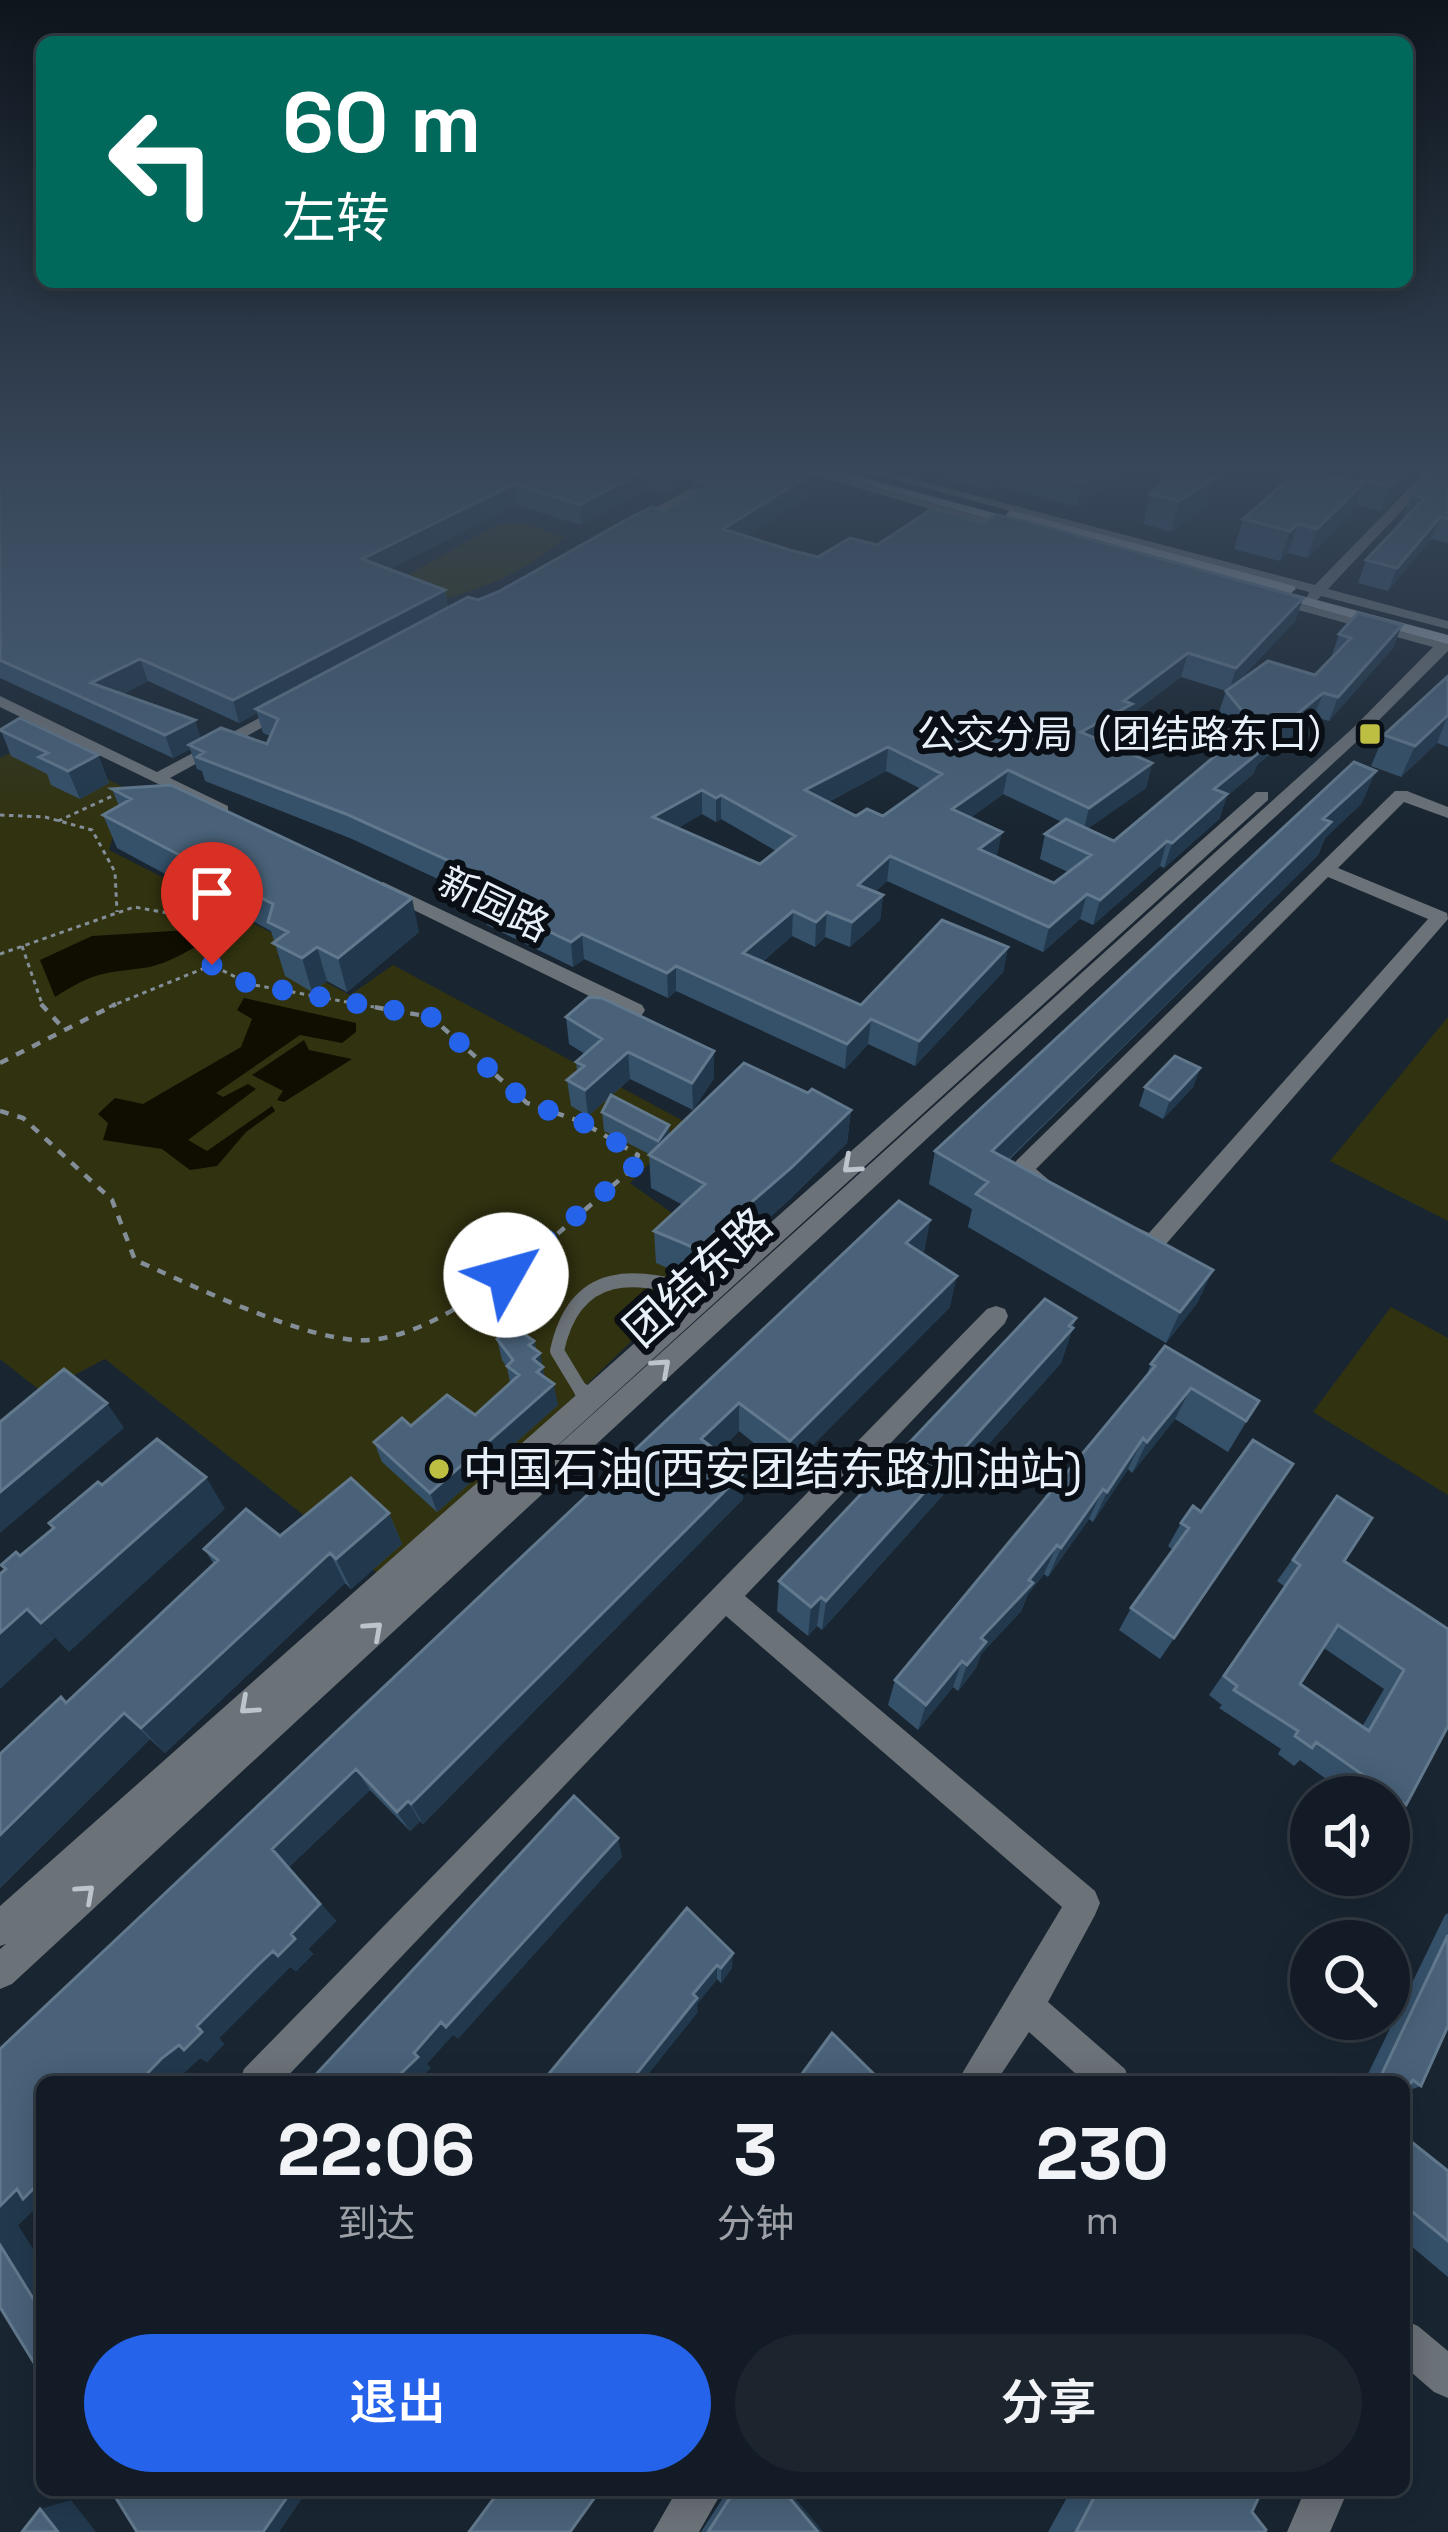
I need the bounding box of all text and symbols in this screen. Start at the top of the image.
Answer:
text: 60 m [282,69,481,177]
icon: left [84,84,240,240]
text: 左转 [282,184,390,253]
place label: 公交分局（团结路东口） [917,710,1346,759]
marker: 公交分局（团结路东口） [1357,721,1383,747]
pin [161,842,263,965]
street label: 新园路 [431,856,557,952]
icon: arrive [179,860,245,926]
one-way arrow [843,1151,865,1172]
street label: 团结东路 [612,1196,784,1358]
position arrow [443,1212,569,1338]
one-way arrow [649,1360,670,1381]
place label: 中国石油(西安团结东路加油站) [463,1441,1082,1498]
marker: 中国石油(西安团结东路加油站) [426,1456,452,1482]
one-way arrow [361,1623,382,1644]
one-way arrow [240,1692,261,1713]
map controls [1290,1776,1410,2040]
button: sound [1290,1776,1410,1896]
one-way arrow [73,1885,94,1907]
button: search [1290,1920,1410,2040]
text: 22:06 [277,2104,475,2196]
text: 3 [734,2104,777,2196]
text: 230 [1036,2108,1169,2200]
text: m [1085,2196,1119,2245]
text: 到达 [337,2199,415,2248]
text: 分钟 [716,2199,794,2248]
button: 退出 [84,2334,711,2472]
button: 分享 [735,2334,1362,2472]

